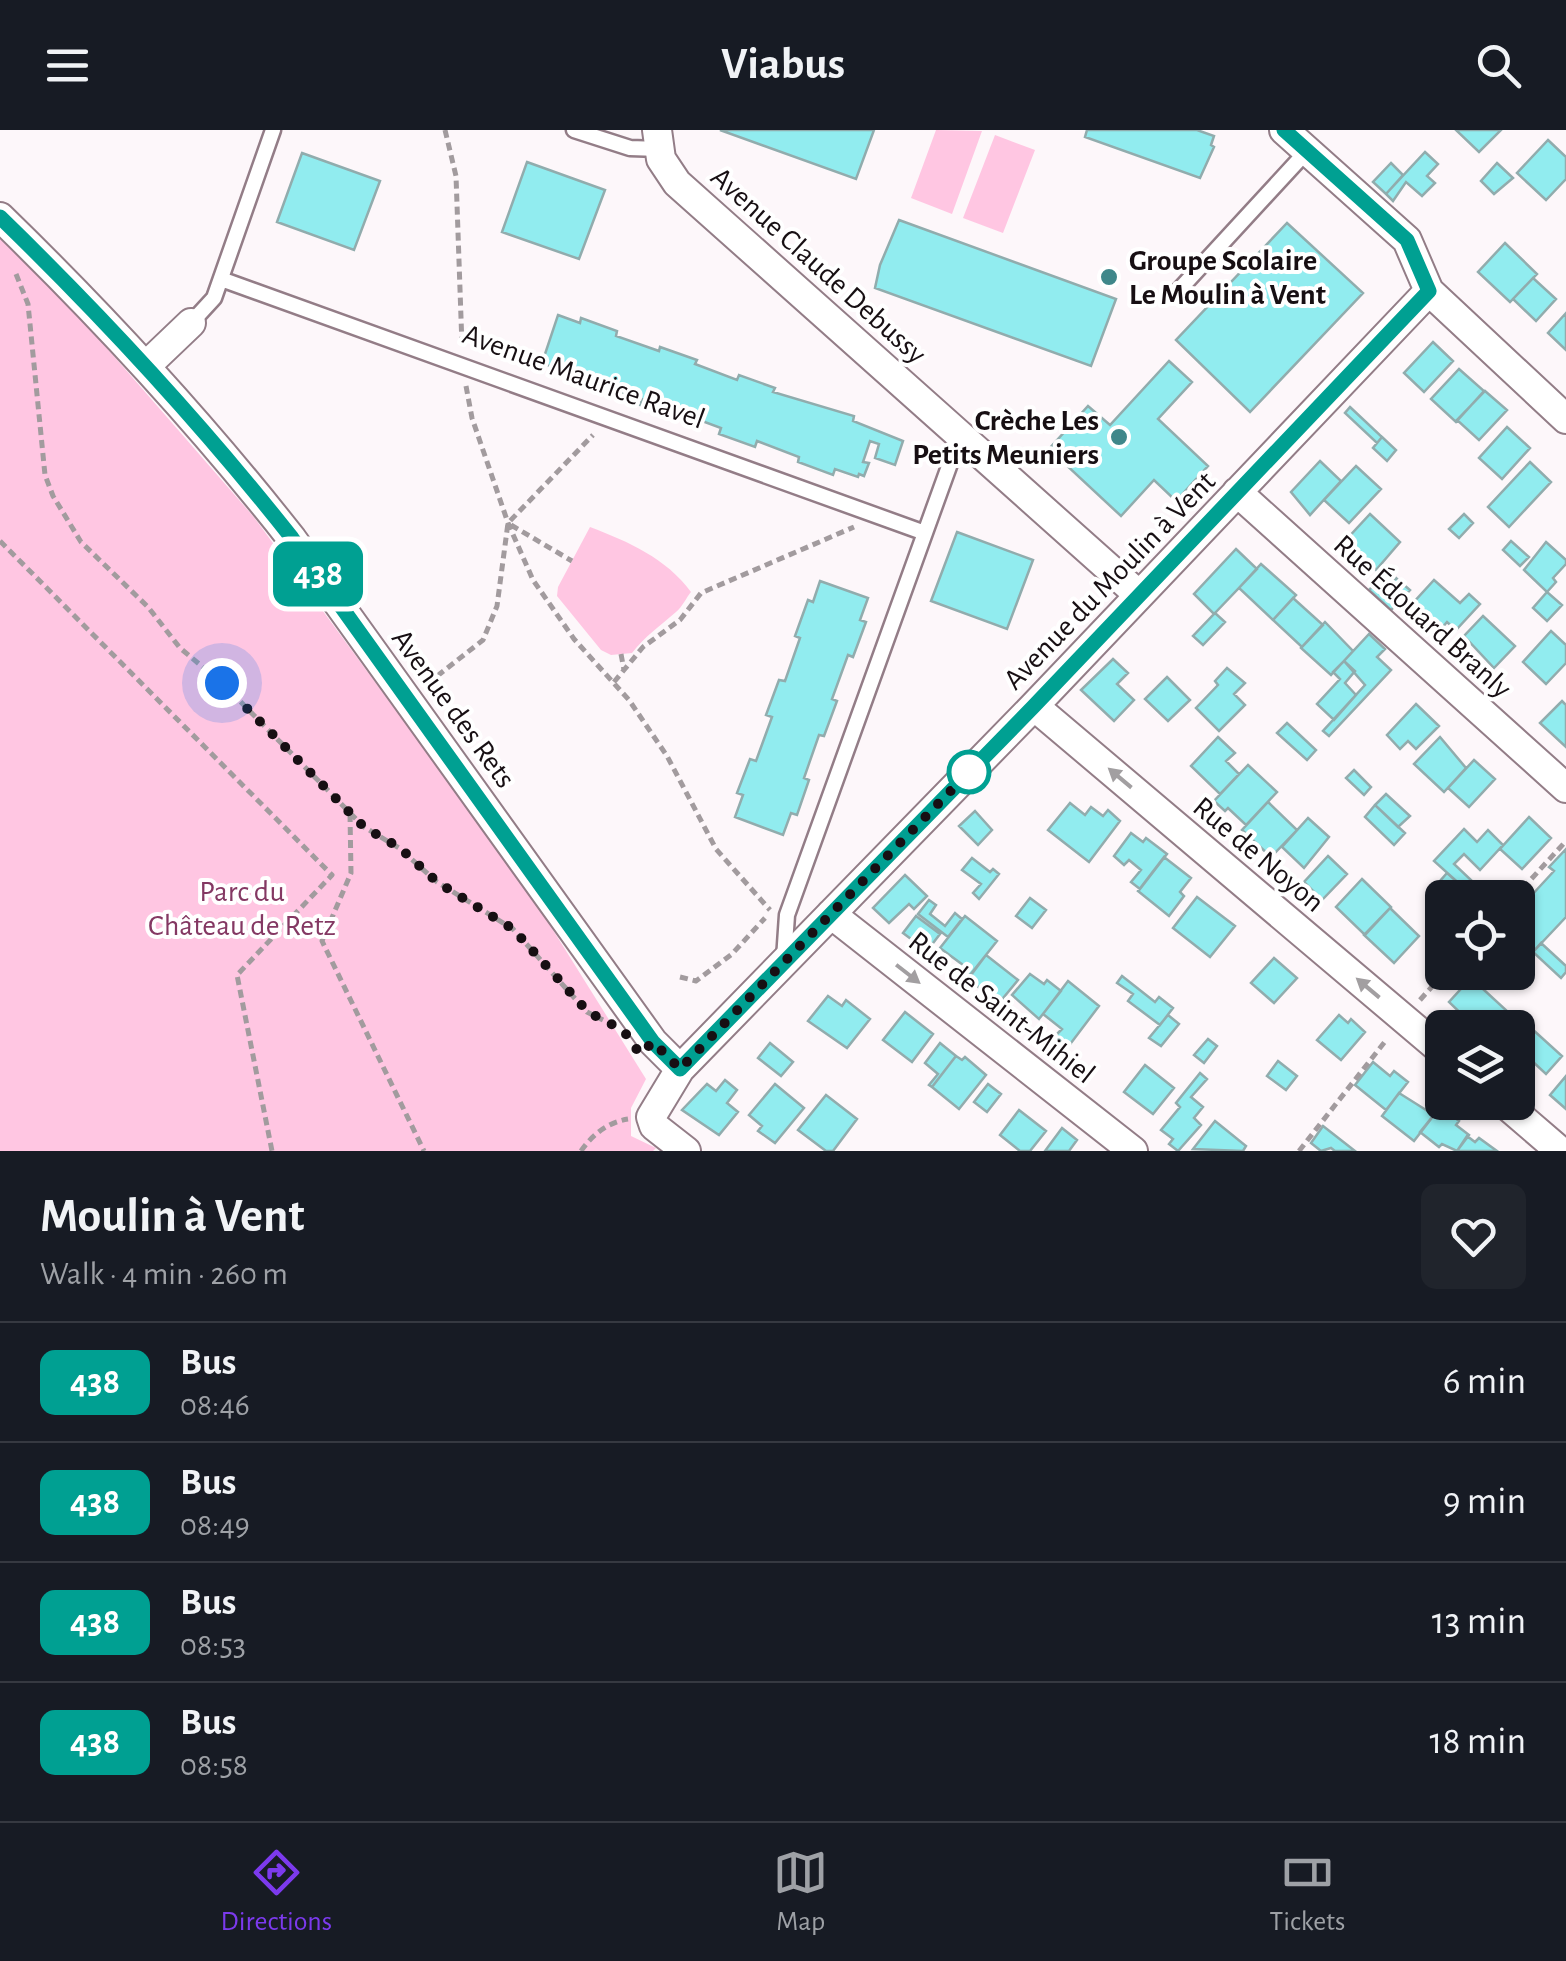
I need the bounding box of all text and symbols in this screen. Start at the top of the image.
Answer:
icon: menu [40,38,95,93]
icon: search [1471,38,1526,93]
text: Viabus [721,42,845,87]
street label: Avenue Claude Debussy [705,162,932,370]
place label: Groupe Scolaire Le Moulin à Vent [1129,246,1326,310]
marker: Groupe Scolaire Le Moulin à Vent [1098,266,1120,288]
street label: Avenue Maurice Ravel [459,319,709,435]
place label: Crèche Les Petits Meuniers [912,406,1099,470]
marker: Crèche Les Petits Meuniers [1108,426,1130,448]
street label: Avenue du Moulin à Vent [998,466,1221,695]
street label: Rue Édouard Branly [1328,528,1518,704]
line badge: 438 [260,542,376,606]
text: 438 [293,557,343,592]
street label: Avenue des Rets [386,624,521,793]
your location [197,658,247,708]
unlabelled marker [948,751,990,793]
one-way arrow [1107,768,1132,790]
street label: Rue de Noyon [1187,792,1330,918]
park label: Parc du Château de Retz [148,877,336,941]
map controls [1425,880,1535,1120]
button: locate [1425,880,1535,990]
street label: Rue de Saint-Mihiel [903,926,1100,1090]
one-way arrow [895,963,920,984]
one-way arrow [1356,977,1381,999]
button: layers [1425,1010,1535,1120]
button: heart [1421,1184,1526,1289]
text: Moulin à Vent [40,1193,305,1241]
text: Walk · 4 min · 260 m [40,1258,288,1290]
text: Bus [180,1344,236,1382]
text: 6 min [1443,1363,1526,1401]
text: 438 [70,1365,120,1400]
text: 08:46 [180,1389,250,1421]
text: Bus [180,1464,236,1502]
text: 9 min [1443,1483,1526,1521]
text: 438 [70,1485,120,1520]
text: 08:49 [180,1509,250,1541]
text: Bus [180,1584,236,1622]
text: 13 min [1432,1603,1526,1641]
text: 438 [70,1605,120,1640]
text: 08:53 [180,1629,246,1661]
text: Bus [180,1704,236,1742]
text: 18 min [1429,1723,1526,1761]
text: 438 [70,1725,120,1760]
text: 08:58 [180,1749,248,1781]
tab: Directions [221,1845,332,1939]
tab: Map [773,1845,828,1939]
tab: Tickets [1270,1845,1345,1939]

